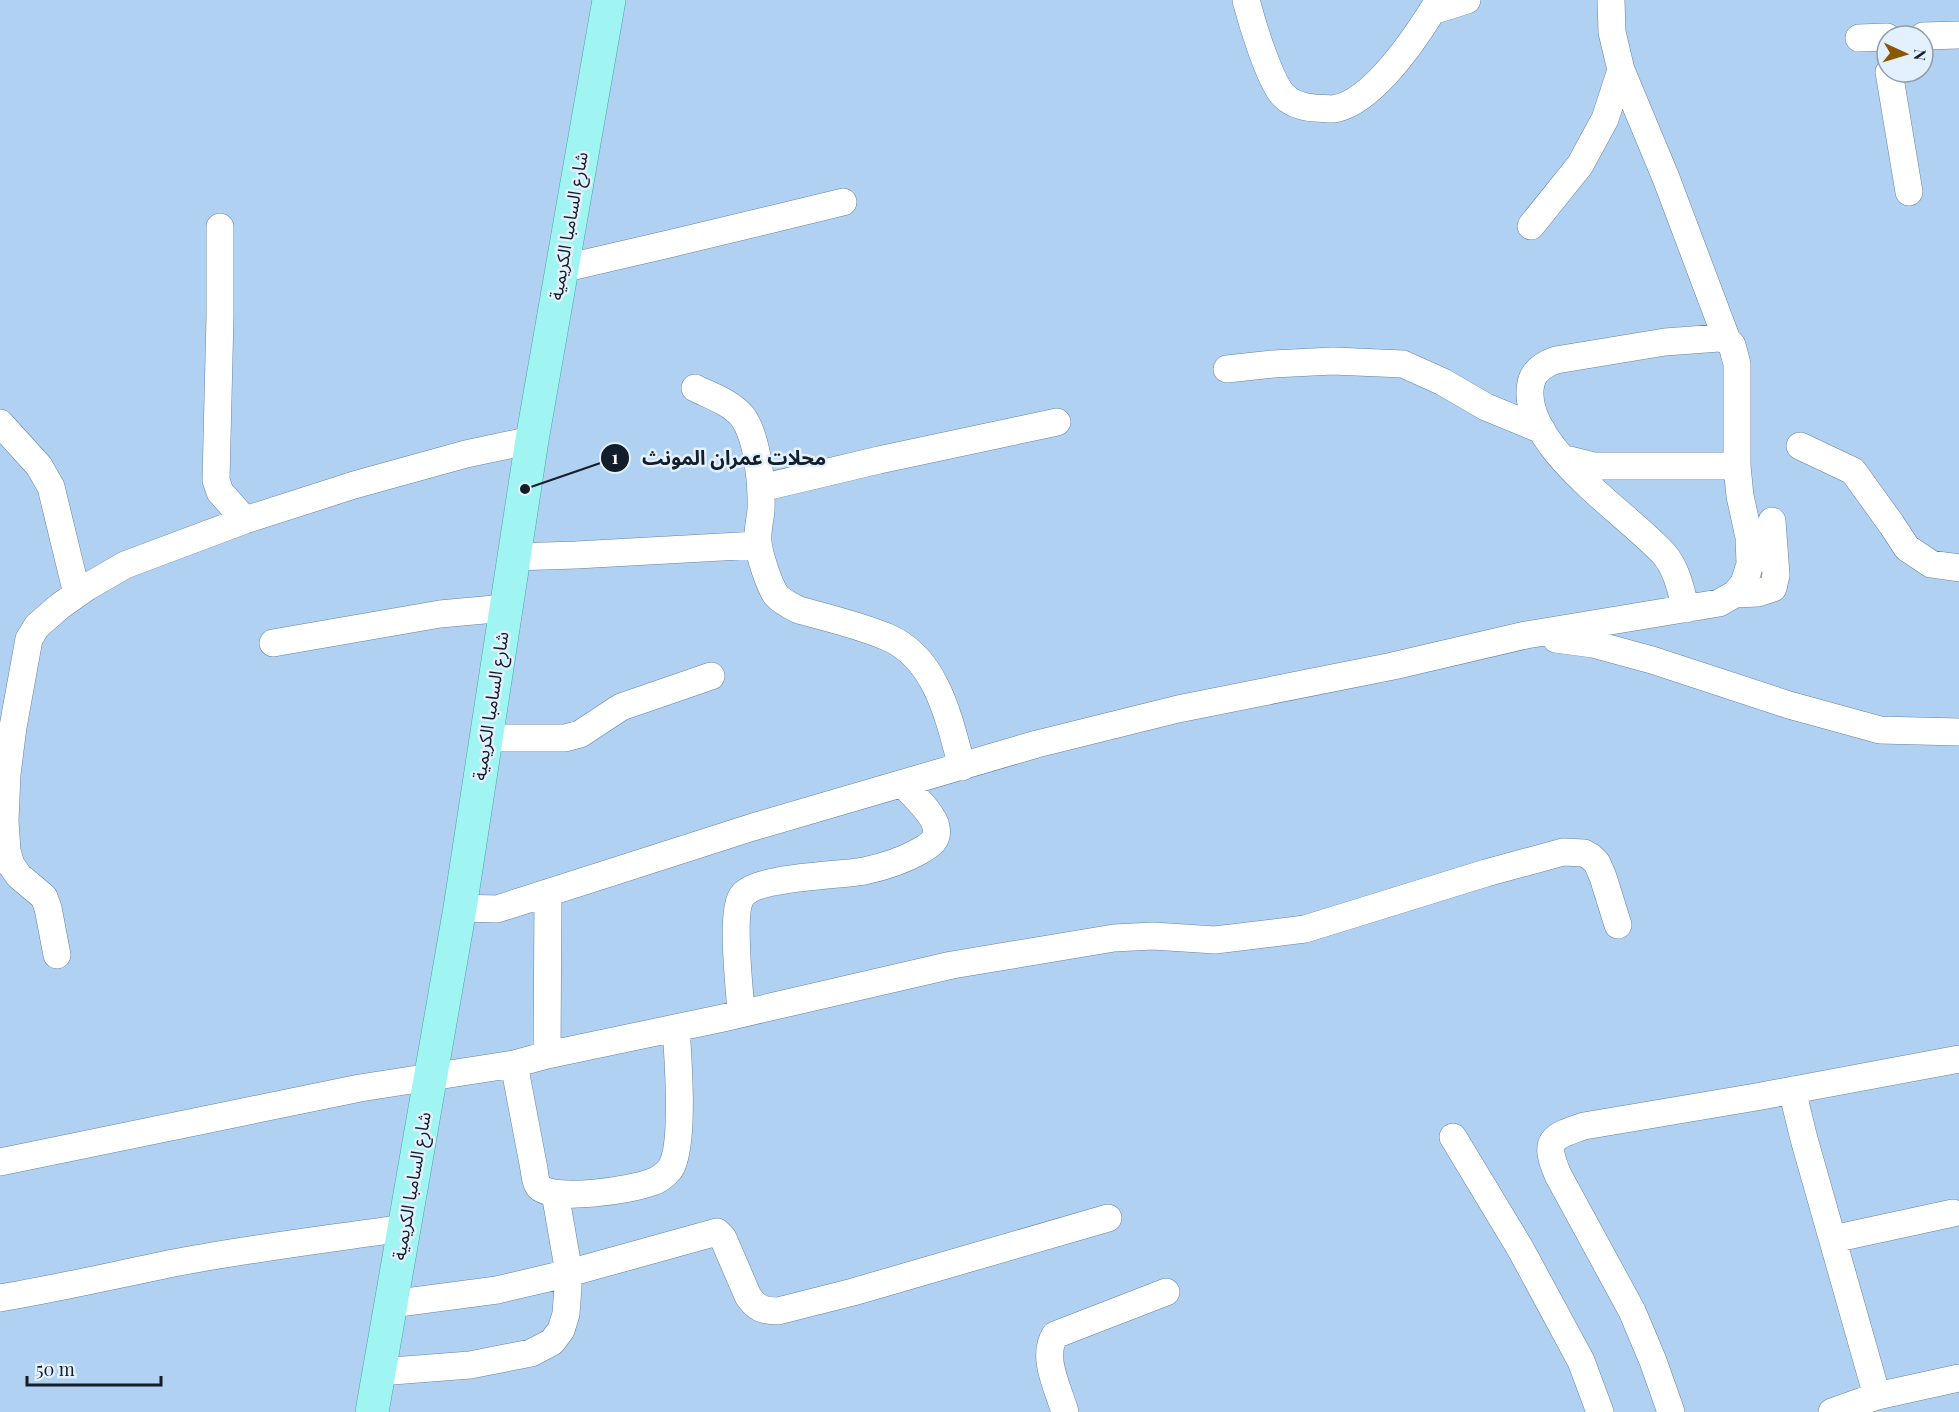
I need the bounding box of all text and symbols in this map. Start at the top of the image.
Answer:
north arrow [1875,24,1935,84]
text: N [1910,49,1931,62]
street label: شارع السامبا الكريمية [543,150,596,302]
callout: محلات عمران المونث [600,439,838,477]
text: محلات عمران المونث [642,443,826,470]
text: 1 [612,445,619,469]
street label: شارع السامبا الكريمية [466,630,517,782]
street label: شارع السامبا الكريمية [386,1110,439,1262]
scale bar [27,1349,160,1387]
text: 50 m [36,1357,75,1381]

